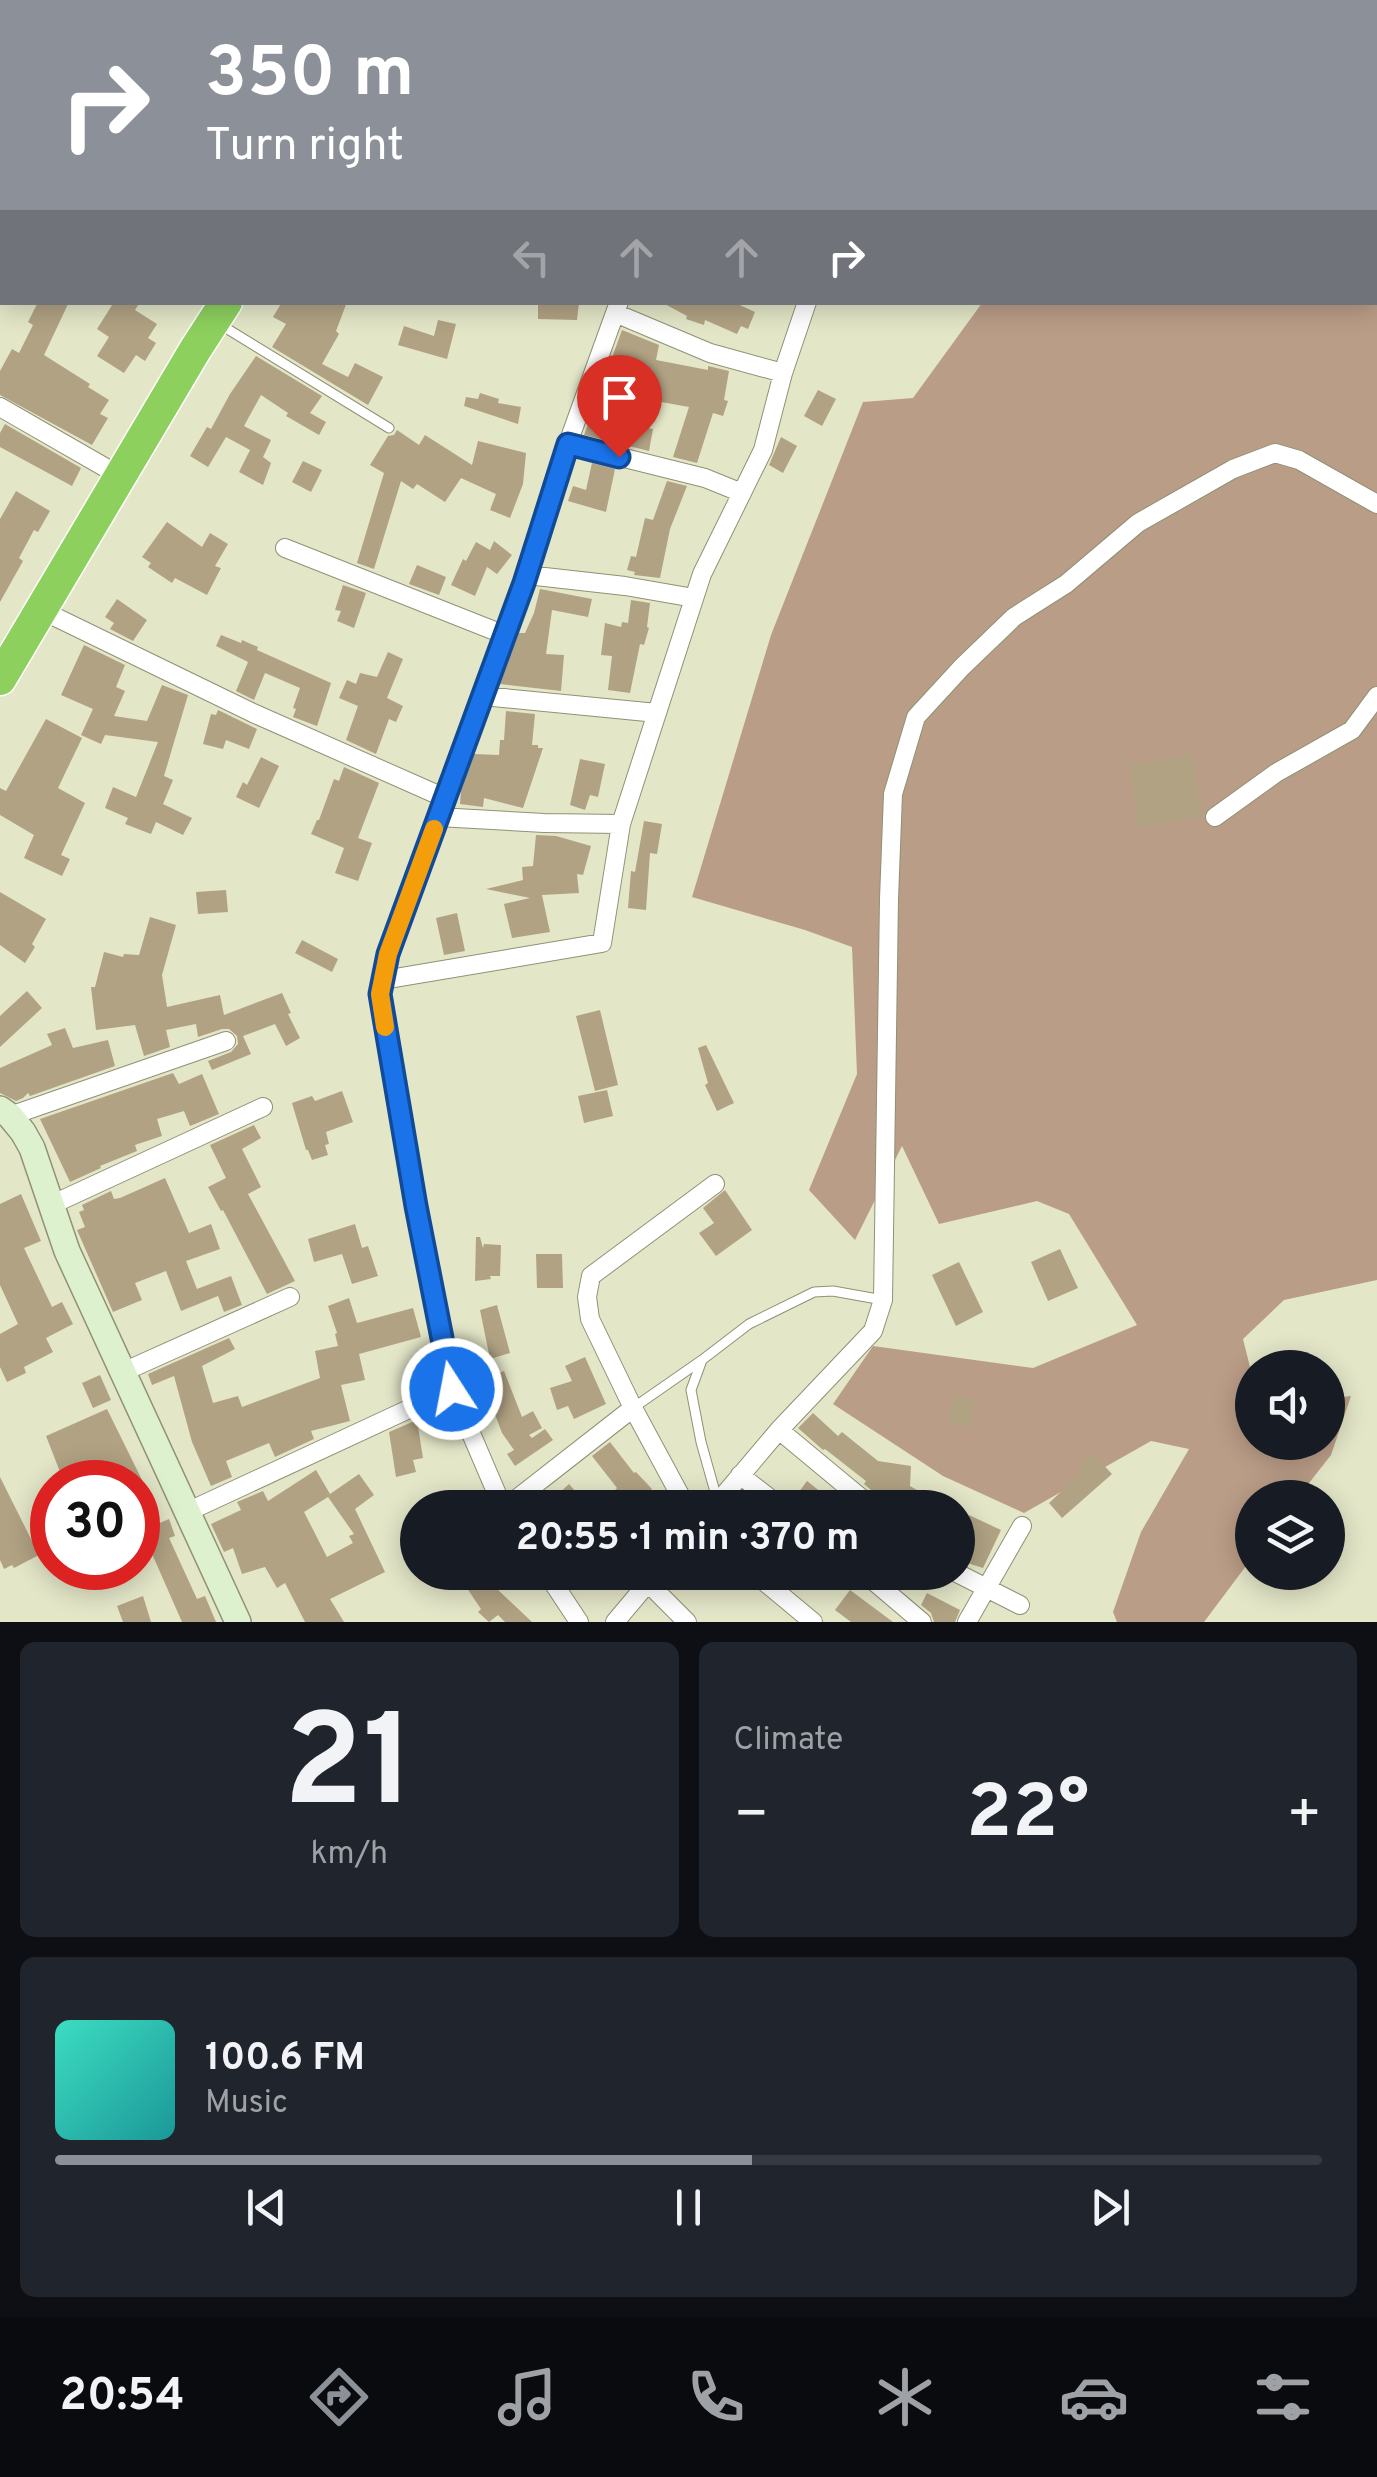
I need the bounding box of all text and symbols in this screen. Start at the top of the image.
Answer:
text: 350 m [205,32,414,121]
icon: right [40,40,170,170]
text: Turn right [205,119,404,176]
icon: left [504,230,559,285]
icon: ahead [609,230,664,285]
icon: ahead [714,230,769,285]
icon: right [819,230,874,285]
pin [577,355,662,458]
icon: arrive [592,370,647,425]
position arrow [400,1337,504,1441]
map controls [1235,1350,1345,1590]
button: sound [1235,1350,1345,1460]
speed limit sign: 30 [30,1460,160,1590]
button: layers [1235,1480,1345,1590]
text: 20:55 · 1 min · 370 m [516,1515,859,1564]
text: 21 [284,1687,415,1852]
text: Climate [734,1721,843,1761]
text: 22° [966,1769,1089,1864]
text: − [734,1782,769,1852]
text: + [1287,1782,1322,1852]
text: km/h [310,1835,388,1875]
text: 100.6 FM [205,2035,365,2084]
text: Music [205,2084,288,2124]
icon: previous [239,2180,294,2235]
icon: pause [661,2180,716,2235]
icon: next [1083,2180,1138,2235]
icon: directions [304,2362,374,2432]
icon: music [492,2362,562,2432]
icon: phone [681,2362,751,2432]
icon: climate [870,2362,940,2432]
icon: car [1059,2362,1129,2432]
icon: filters [1248,2362,1318,2432]
text: 20:54 [59,2369,185,2426]

